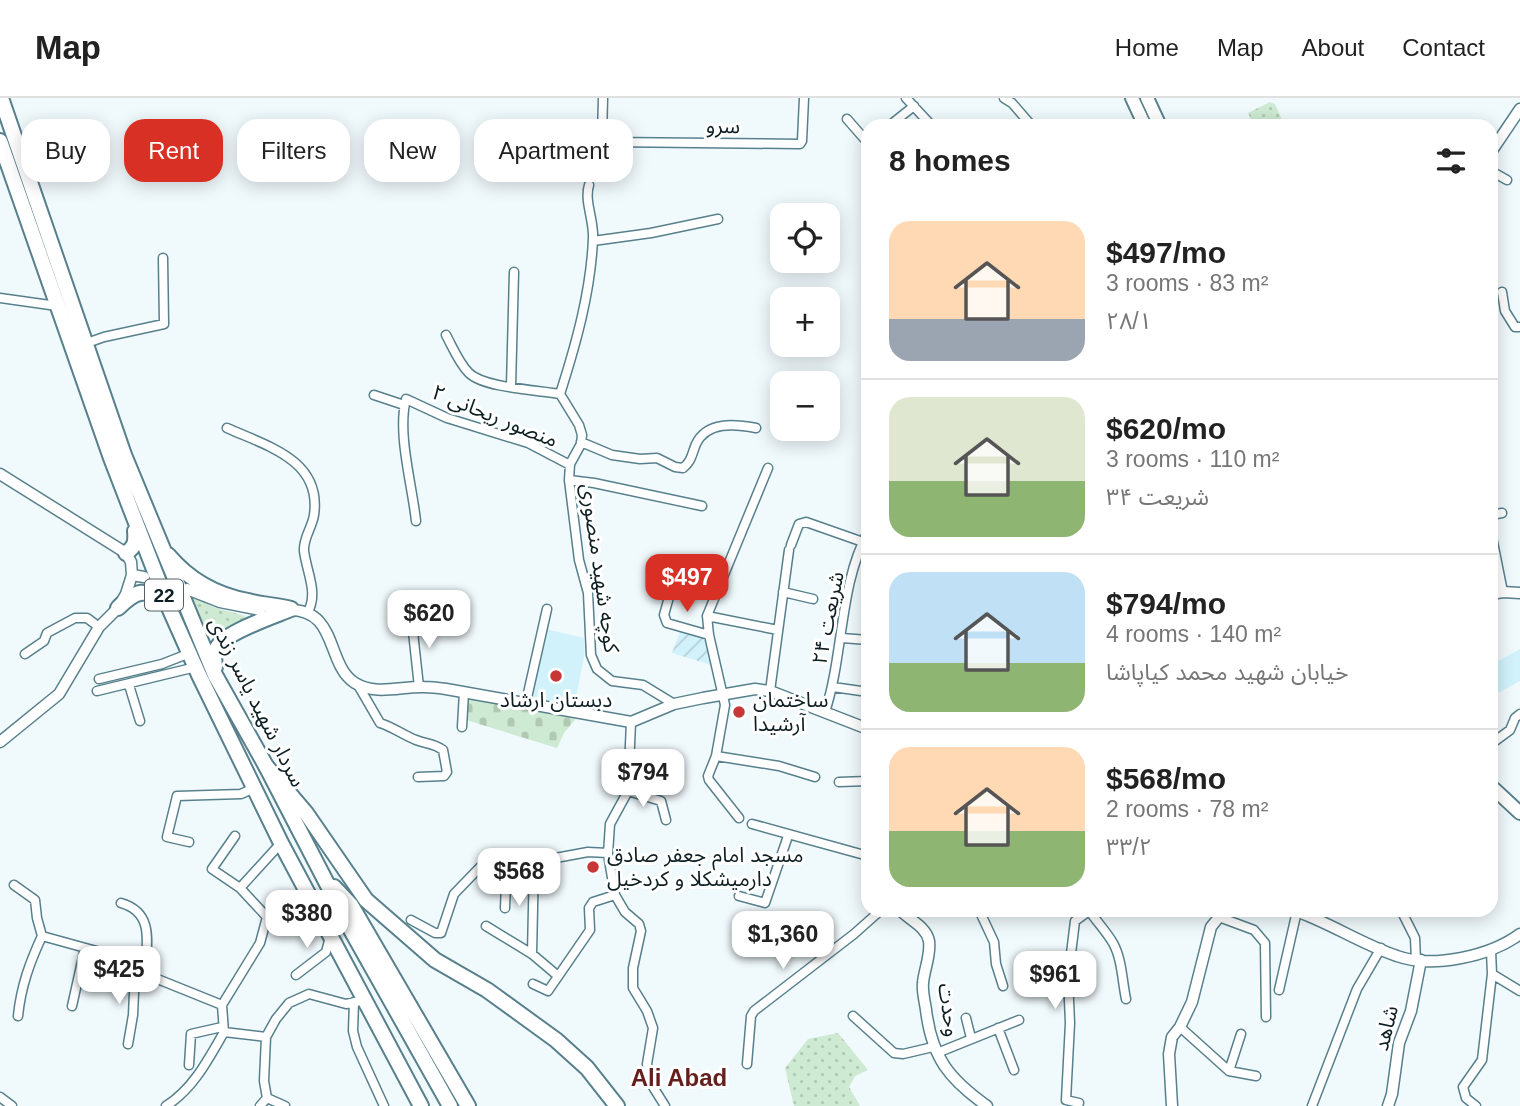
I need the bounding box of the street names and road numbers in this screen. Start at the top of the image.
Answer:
street label: سرو [706,114,740,138]
street label: منصور ریحانی ۲ [429,380,561,452]
street label: کوچه شهید منصوری [575,482,624,655]
street label: شریعت ۲۴ [807,569,849,667]
road number: 22 [145,580,183,610]
street label: سردار شهید یاسر زندی [204,613,310,791]
street label: وحدت [933,982,965,1038]
street label: شاهد [1369,1003,1402,1053]

